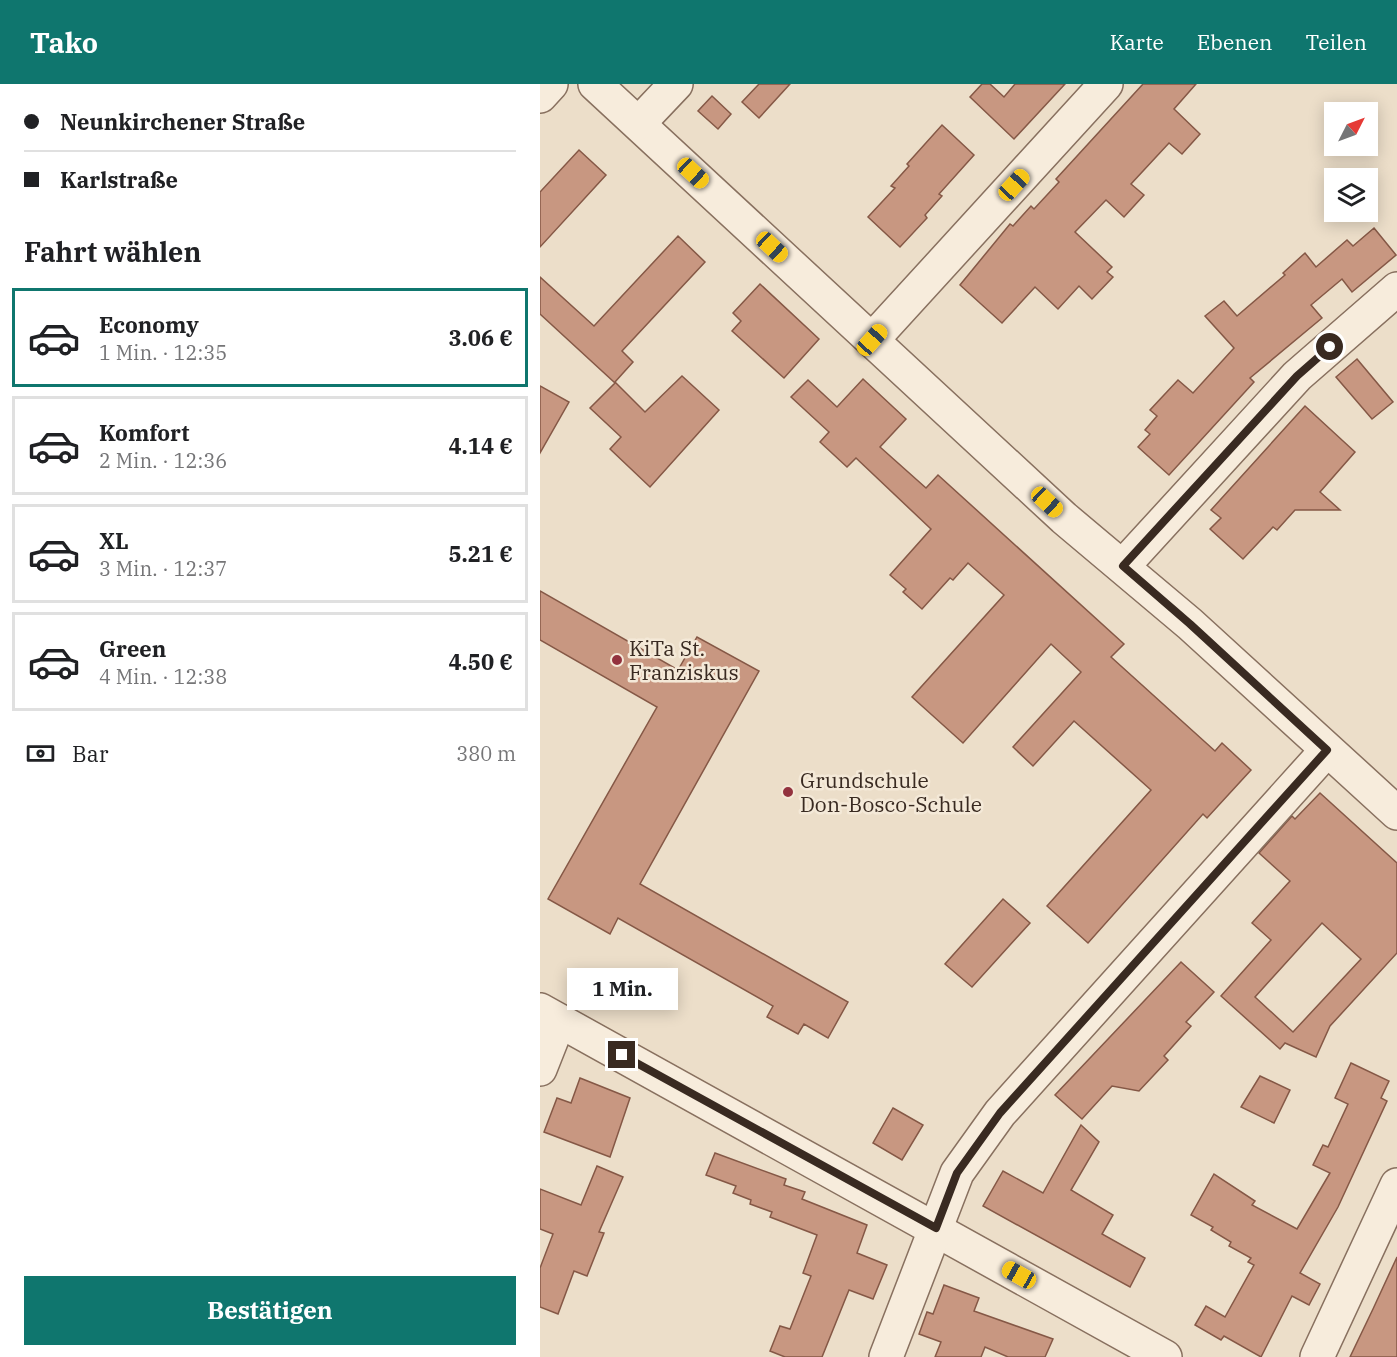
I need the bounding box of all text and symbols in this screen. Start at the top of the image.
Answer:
text: Tako [30,24,98,61]
text: Karte [1110,28,1164,56]
text: Ebenen [1197,28,1272,56]
text: Teilen [1305,28,1367,56]
north arrow [1324,102,1378,156]
map controls [1324,102,1378,222]
text: Neunkirchener Straße [60,107,305,136]
car [674,154,712,192]
text: Karlstraße [60,165,178,194]
car [995,166,1033,204]
button: layers [1324,168,1378,222]
car [753,228,791,266]
text: Fahrt wählen [24,234,201,269]
text: Economy [99,310,199,339]
icon: car [27,311,81,365]
car [853,321,891,359]
text: 3.06 € [448,323,513,352]
route start [1316,333,1343,360]
text: 1 Min. · 12:35 [99,339,227,366]
text: Komfort [99,418,189,447]
icon: car [27,419,81,473]
text: 4.14 € [448,431,513,460]
text: 2 Min. · 12:36 [99,447,227,474]
car [1028,483,1066,521]
text: XL [99,526,129,555]
icon: car [27,527,81,581]
text: 5.21 € [448,539,513,568]
text: 3 Min. · 12:37 [99,555,227,582]
text: Green [99,634,166,663]
place label: KiTa St. Franziskus [629,634,739,686]
icon: car [27,635,81,689]
text: 4.50 € [448,647,513,676]
marker: KiTa St. Franziskus [610,653,624,667]
text: 4 Min. · 12:38 [99,663,227,690]
icon: cash [24,737,57,770]
text: Bar [72,739,109,768]
text: 380 m [456,740,516,767]
place label: Grundschule Don-Bosco-Schule [800,766,982,818]
marker: Grundschule Don-Bosco-Schule [781,785,795,799]
callout: 1 Min. [566,968,678,1010]
text: 1 Min. [592,975,653,1002]
route end [608,1041,635,1068]
car [999,1258,1039,1292]
button: Bestätigen [24,1276,516,1345]

